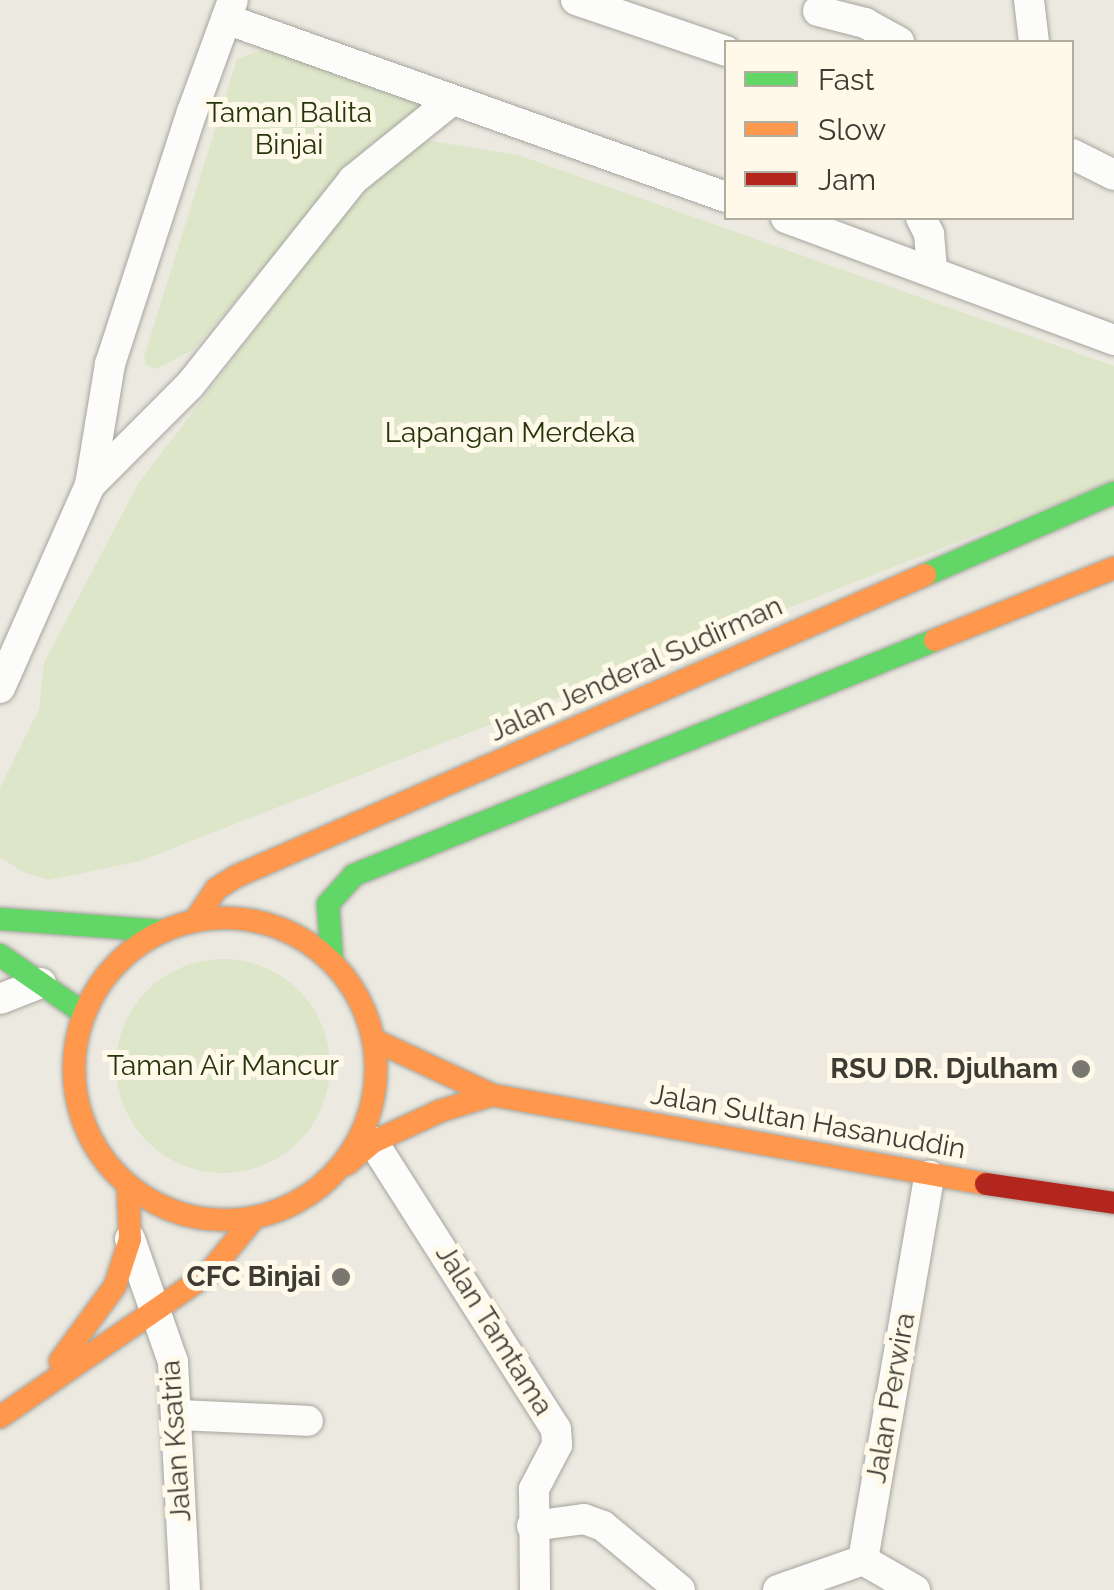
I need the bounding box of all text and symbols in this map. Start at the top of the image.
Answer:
legend [724,40,1074,220]
text: Fast [818,62,875,97]
park label: Taman Balita Binjai [206,96,372,162]
text: Slow [818,112,886,147]
text: Jam [818,162,876,197]
park label: Lapangan Merdeka [385,416,635,450]
street label: Jalan Jenderal Sudirman [484,589,788,749]
park label: Taman Air Mancur [106,1049,340,1083]
place label: RSU DR. Djulham [830,1052,1058,1086]
marker: RSU DR. Djulham [1068,1056,1094,1082]
street label: Jalan Sultan Hasanuddin [648,1078,968,1166]
street label: Jalan Tamtama [428,1238,560,1422]
place label: CFC Binjai [186,1260,321,1294]
marker: CFC Binjai [330,1266,352,1288]
street label: Jalan Perwira [860,1310,922,1486]
street label: Jalan Ksatria [154,1359,198,1523]

